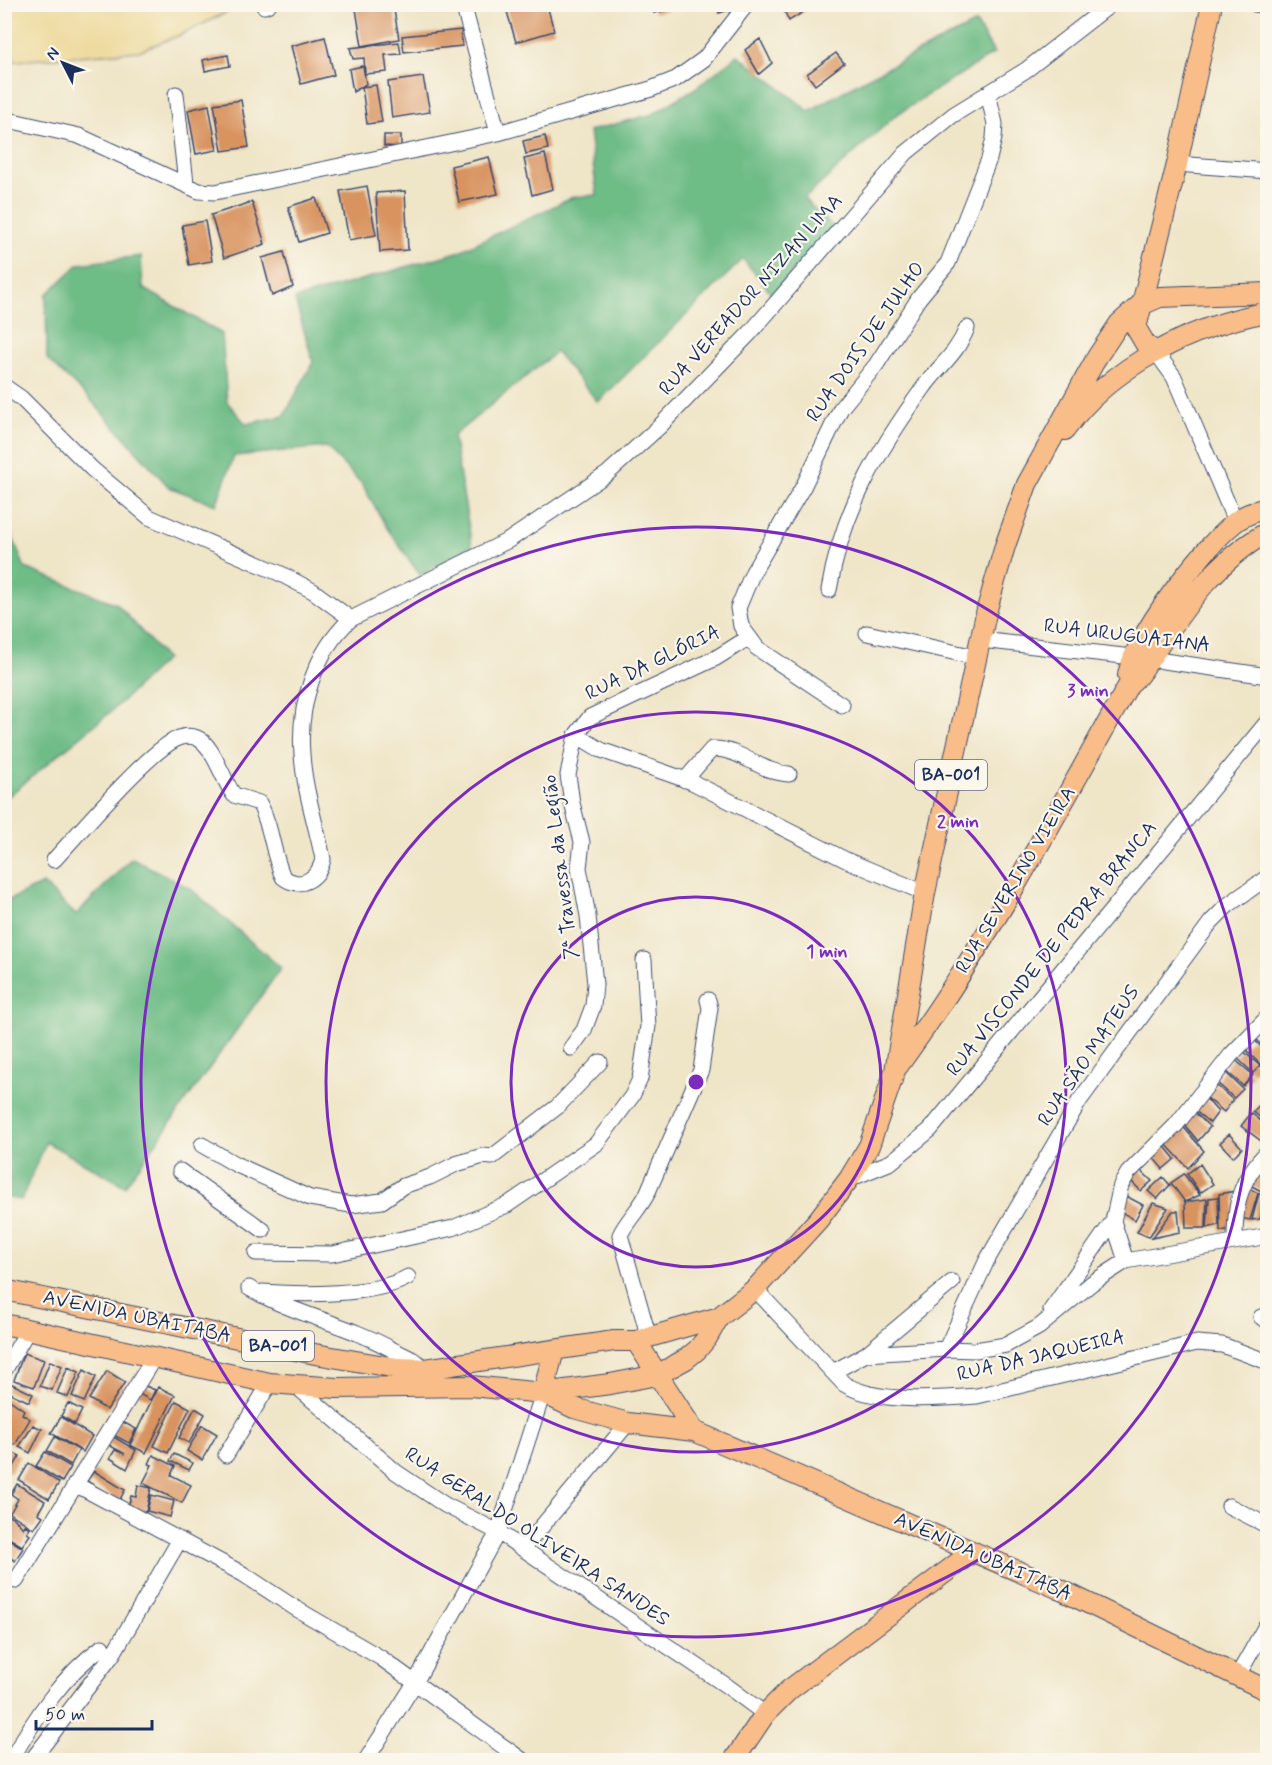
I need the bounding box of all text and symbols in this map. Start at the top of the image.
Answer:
north arrow [33,33,93,93]
text: N [42,43,64,65]
street label: RUA VEREADOR NIZAN LIMA [653,188,849,402]
street label: RUA DOIS DE JULHO [801,257,931,427]
street label: RUA URUGUAIANA [1042,612,1212,660]
street label: RUA DA GLÓRIA [581,619,725,707]
text: 3 min [1067,679,1109,703]
road number: BA-001 [915,760,987,790]
street label: 7ª Travessa da Legião [536,773,588,961]
street label: RUA SEVERINO VIEIRA [949,781,1083,979]
text: 2 min [937,810,979,834]
street label: RUA VISCONDE DE PEDRA BRANCA [940,816,1164,1082]
text: 1 min [806,940,848,964]
street label: RUA SÃO MATEUS [1032,980,1146,1132]
centre of rings [686,1072,706,1092]
street label: AVENIDA UBAITABA [40,1284,234,1350]
street label: RUA DA JAQUEIRA [954,1324,1128,1388]
road number: BA-001 [242,1331,314,1361]
street label: RUA GERALDO OLIVEIRA SANDES [399,1441,675,1633]
street label: AVENIDA UBAITABA [890,1506,1076,1608]
scale bar [36,1693,152,1731]
text: 50 m [45,1703,85,1727]

